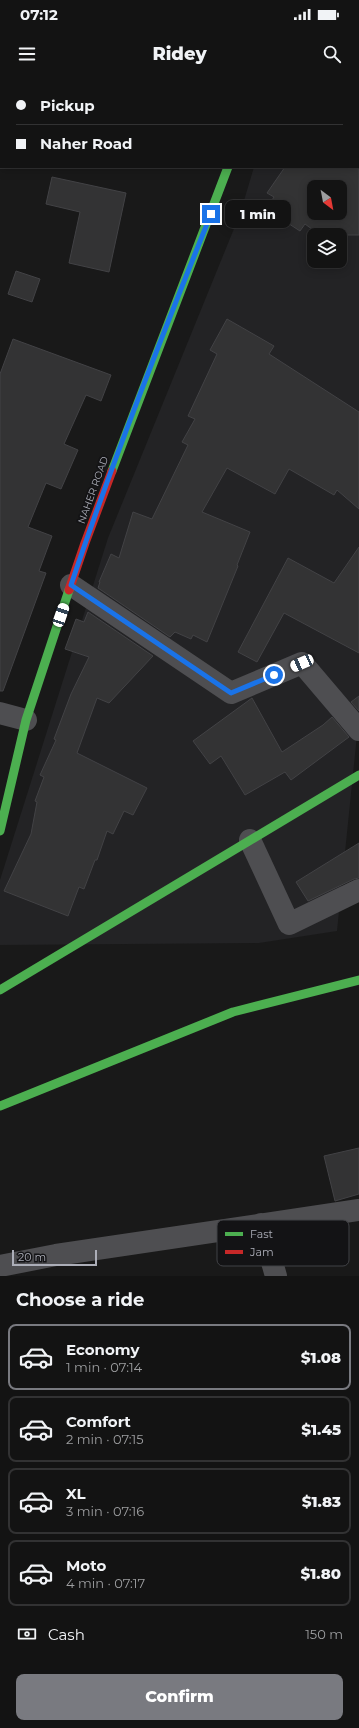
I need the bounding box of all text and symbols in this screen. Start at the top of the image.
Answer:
text: 07:12 [20,5,58,24]
icon: menu [16,43,38,65]
text: Ridey [152,43,207,65]
icon: search [321,43,343,65]
text: Pickup [40,96,95,115]
text: Naher Road [40,134,132,153]
north arrow [307,180,347,220]
map controls [307,180,347,268]
callout: 1 min [225,200,291,228]
route end [202,205,220,223]
text: 1 min [240,206,276,222]
button: layers [307,228,347,268]
street label: NAHER ROAD [75,454,111,526]
car [51,602,71,628]
car [289,653,315,673]
route start [265,666,283,684]
legend [217,1220,349,1266]
text: Fast [250,1227,274,1241]
text: Jam [249,1245,274,1259]
scale bar [12,1248,97,1267]
text: 20 m [18,1250,46,1264]
text: Choose a ride [16,1289,144,1311]
icon: car [18,1339,54,1375]
text: Economy [66,1340,139,1359]
text: $1.08 [301,1348,341,1367]
text: 1 min · 07:14 [66,1359,142,1375]
icon: car [18,1411,54,1447]
text: Comfort [66,1412,131,1431]
text: $1.45 [301,1420,341,1439]
text: 2 min · 07:15 [66,1431,144,1447]
icon: car [18,1483,54,1519]
text: XL [66,1484,85,1503]
text: $1.83 [302,1492,341,1511]
text: 3 min · 07:16 [66,1503,144,1519]
icon: car [18,1555,54,1591]
text: Moto [66,1556,106,1575]
text: $1.80 [301,1564,341,1583]
text: 4 min · 07:17 [66,1575,145,1591]
icon: cash [16,1623,38,1645]
text: Cash [48,1625,85,1644]
text: 150 m [305,1626,343,1642]
button: Confirm [16,1674,343,1720]

